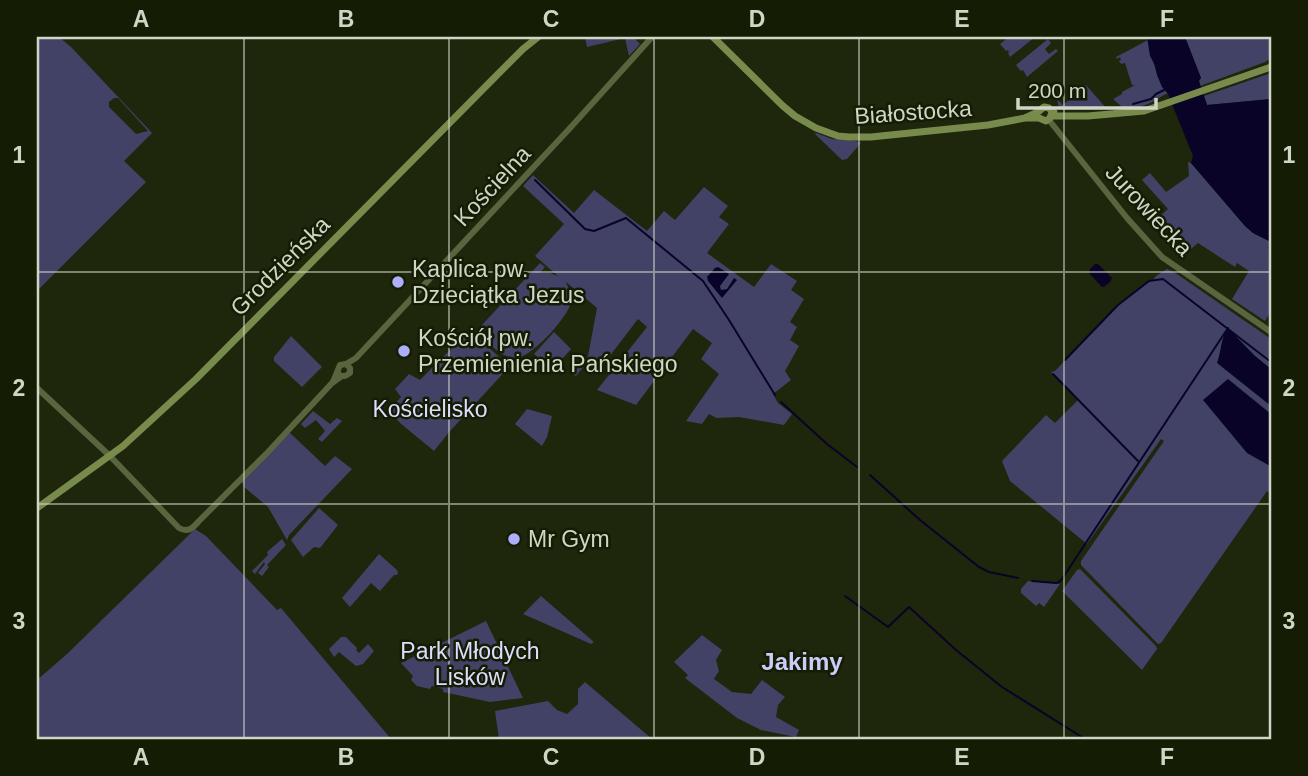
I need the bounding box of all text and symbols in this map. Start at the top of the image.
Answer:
text: A [133,6,149,32]
text: B [338,6,354,32]
text: C [543,6,559,32]
text: D [749,6,765,32]
text: E [954,6,970,32]
text: F [1160,6,1174,32]
scale bar [1018,66,1156,110]
text: 200 m [1028,79,1086,102]
street label: Białostocka [853,95,973,129]
street label: Kościelna [448,141,536,231]
text: 1 [13,142,26,168]
text: 1 [1283,142,1296,168]
street label: Jurowiecka [1100,159,1198,261]
street label: Grodzieńska [225,211,335,321]
place label: Kaplica pw. Dzieciątka Jezus [412,256,585,308]
marker: Kaplica pw. Dzieciątka Jezus [390,274,406,290]
place label: Kościół pw. Przemienienia Pańskiego [418,325,678,377]
marker: Kościół pw. Przemienienia Pańskiego [396,343,412,359]
text: 2 [13,375,25,401]
text: 2 [1283,375,1295,401]
park label: Kościelisko [372,396,488,422]
place label: Mr Gym [528,526,610,552]
marker: Mr Gym [506,531,522,547]
text: 3 [13,608,25,634]
text: 3 [1283,608,1295,634]
park label: Park Młodych Lisków [400,638,540,690]
district label: Jakimy [761,648,843,675]
text: A [133,744,149,770]
text: B [338,744,354,770]
text: C [543,744,559,770]
text: D [749,744,765,770]
text: E [954,744,970,770]
text: F [1160,744,1174,770]

